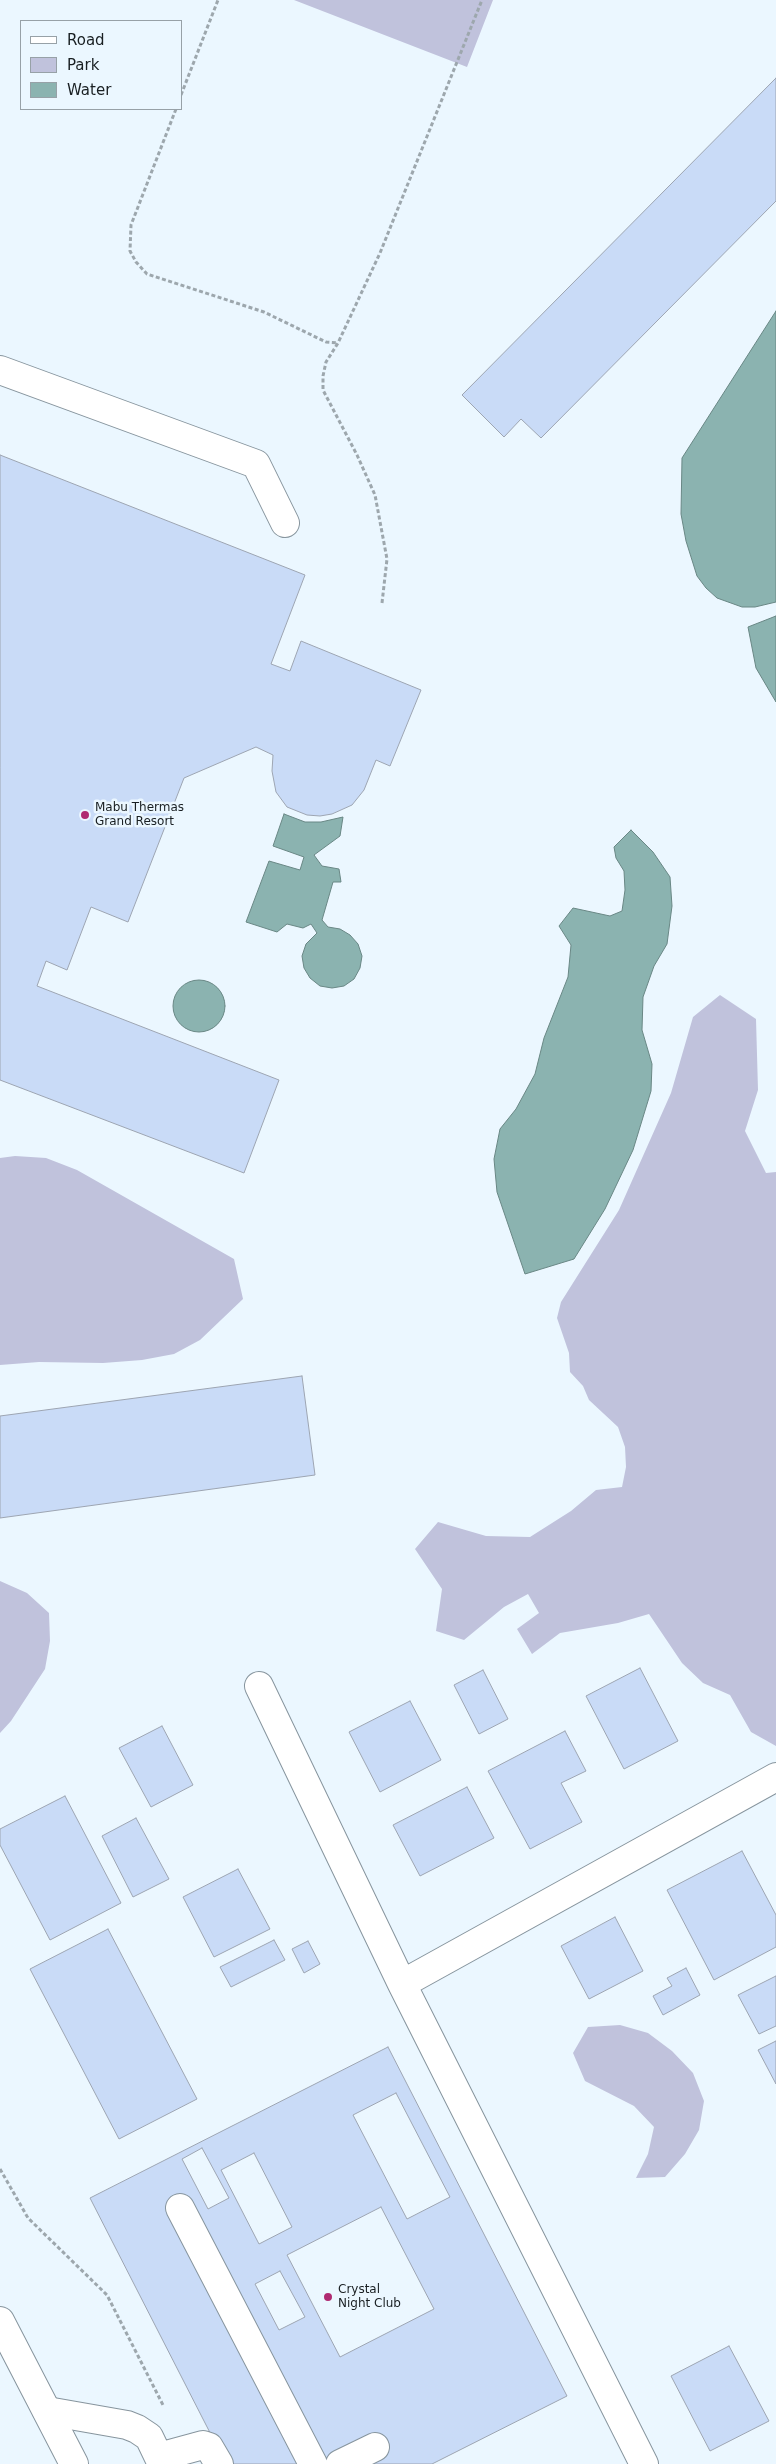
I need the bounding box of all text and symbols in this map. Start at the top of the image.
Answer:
legend [20,20,182,110]
text: Road [67,31,105,49]
text: Park [67,56,99,74]
text: Water [67,81,111,99]
place label: Mabu Thermas Grand Resort [95,801,184,829]
marker: Mabu Thermas Grand Resort [79,809,91,821]
place label: Crystal Night Club [338,2283,401,2311]
marker: Crystal Night Club [322,2291,334,2303]

